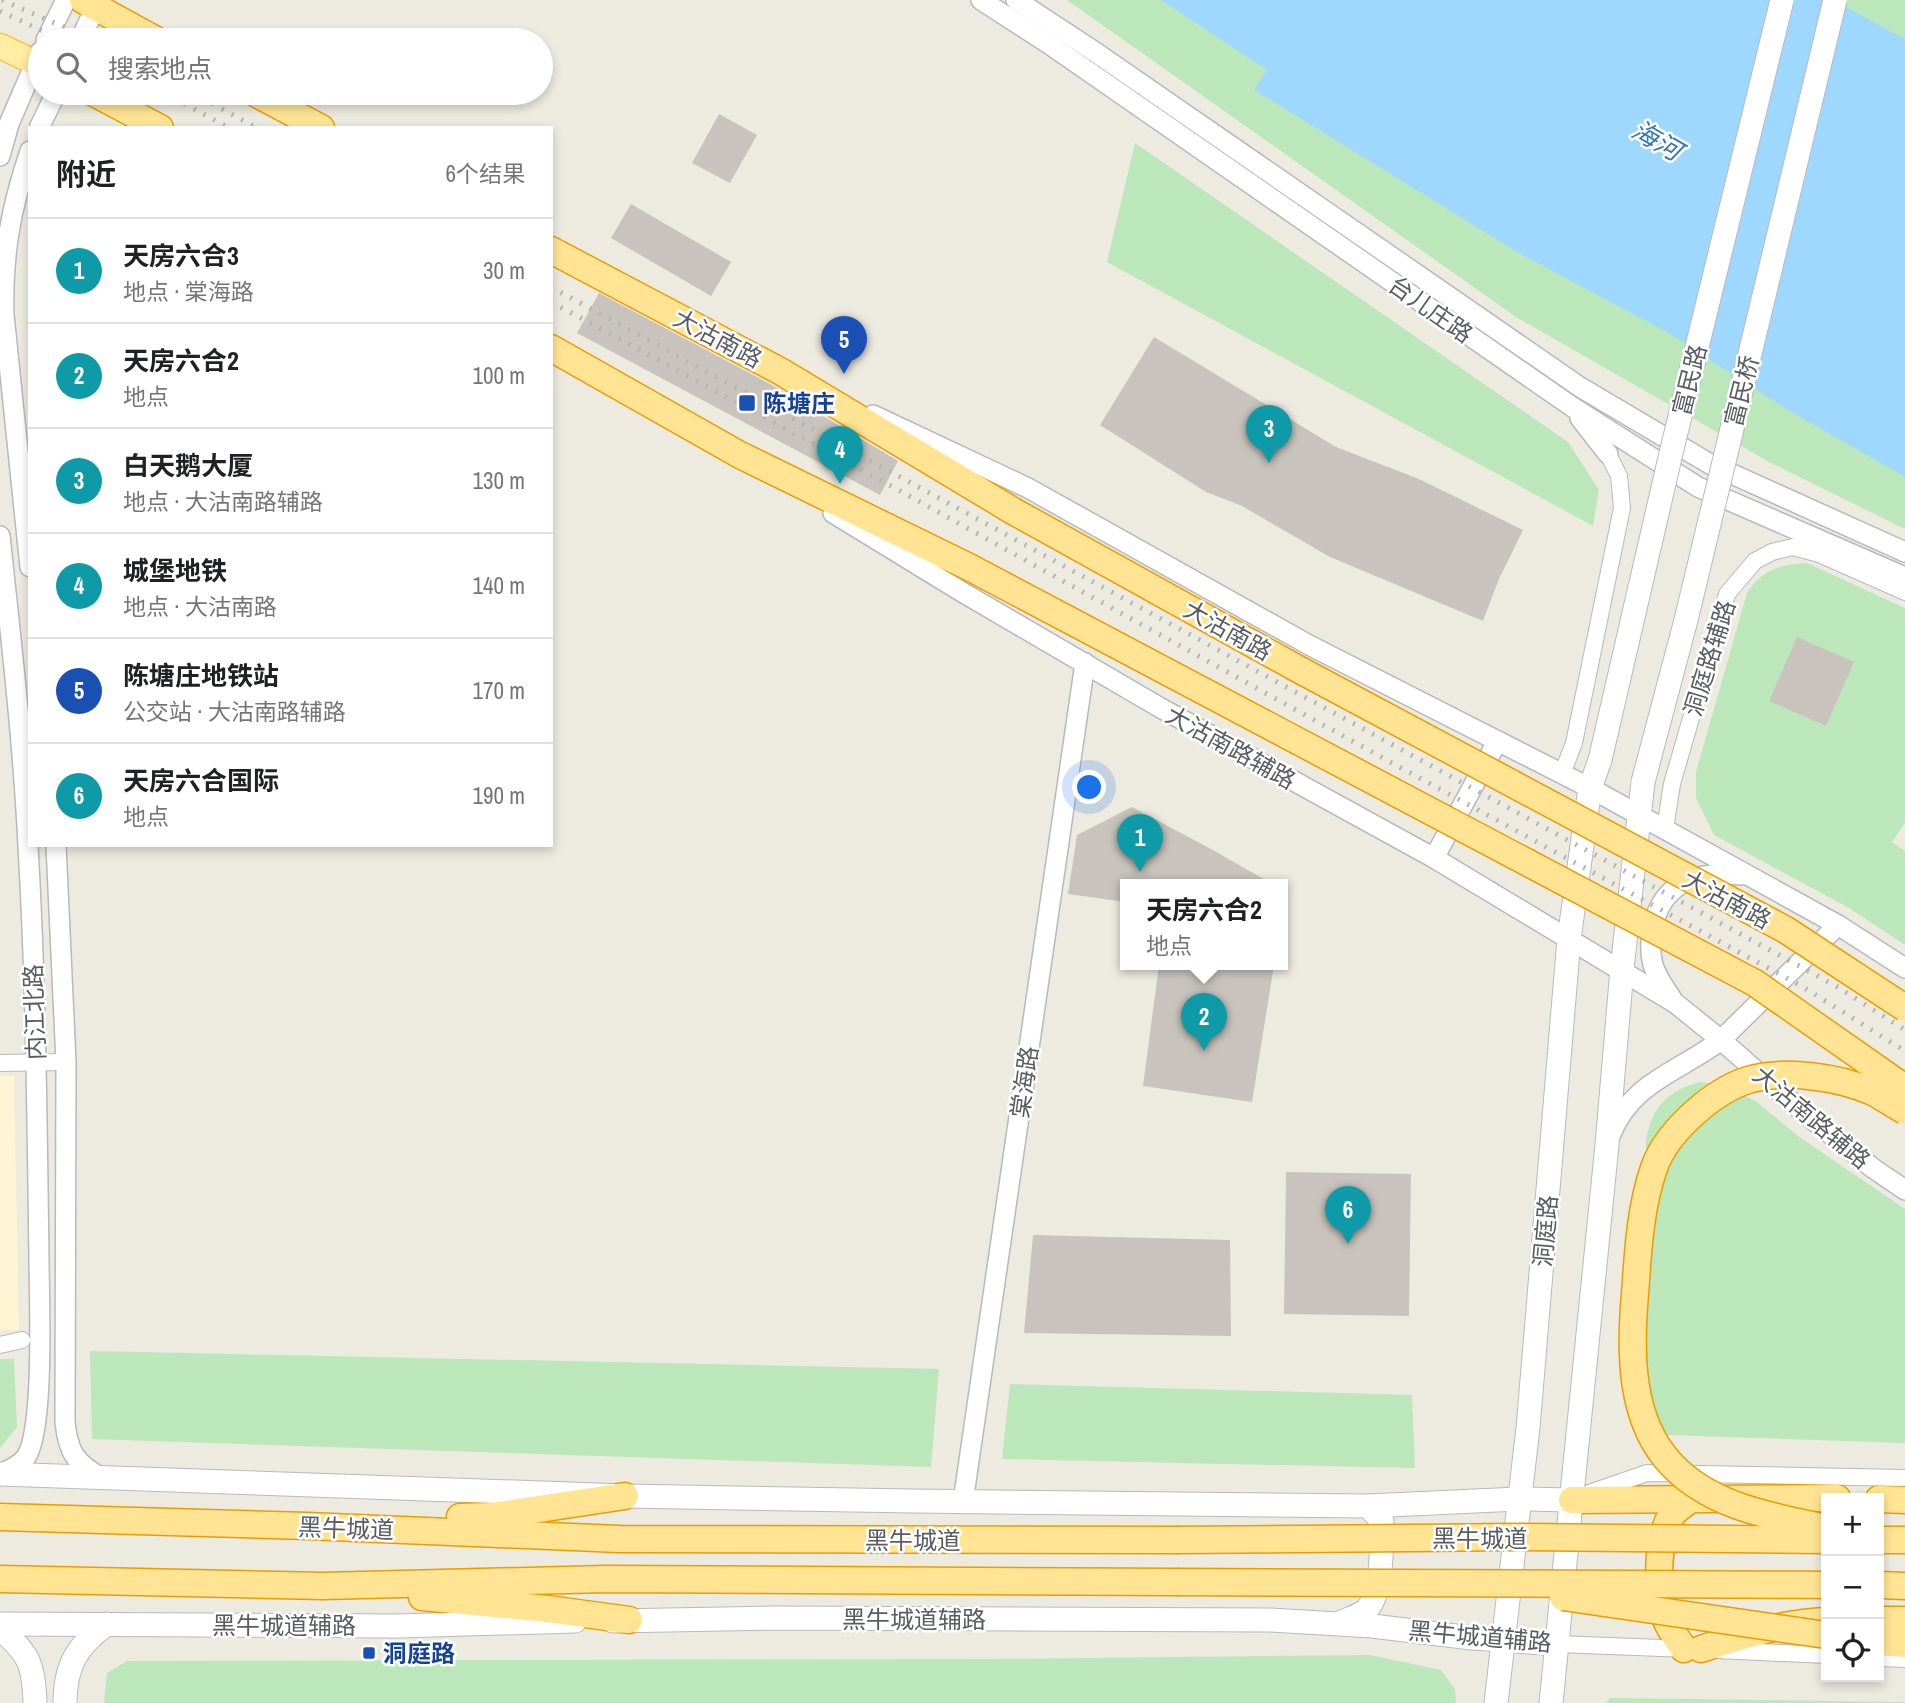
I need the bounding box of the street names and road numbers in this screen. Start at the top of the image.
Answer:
street label: 台儿庄路 [1383,268,1479,350]
street label: 大沽南路 [668,301,768,375]
street label: 富民路 [1665,341,1713,419]
street label: 富民桥 [1717,352,1765,430]
street label: 大沽南路 [1178,593,1278,667]
street label: 洞庭路辅路 [1676,596,1742,720]
street label: 大沽南路辅路 [1160,698,1302,796]
street label: 大沽南路 [1677,862,1777,936]
street label: 内江北路 [16,963,52,1061]
street label: 棠海路 [1003,1044,1045,1120]
street label: 大沽南路辅路 [1747,1058,1877,1176]
street label: 洞庭路 [1526,1194,1564,1268]
street label: 黑牛城道 [297,1510,395,1546]
street label: 黑牛城道 [1432,1522,1528,1554]
street label: 黑牛城道 [865,1524,961,1556]
street label: 黑牛城道辅路 [842,1603,986,1635]
street label: 黑牛城道辅路 [212,1609,356,1641]
street label: 黑牛城道辅路 [1407,1614,1553,1658]

